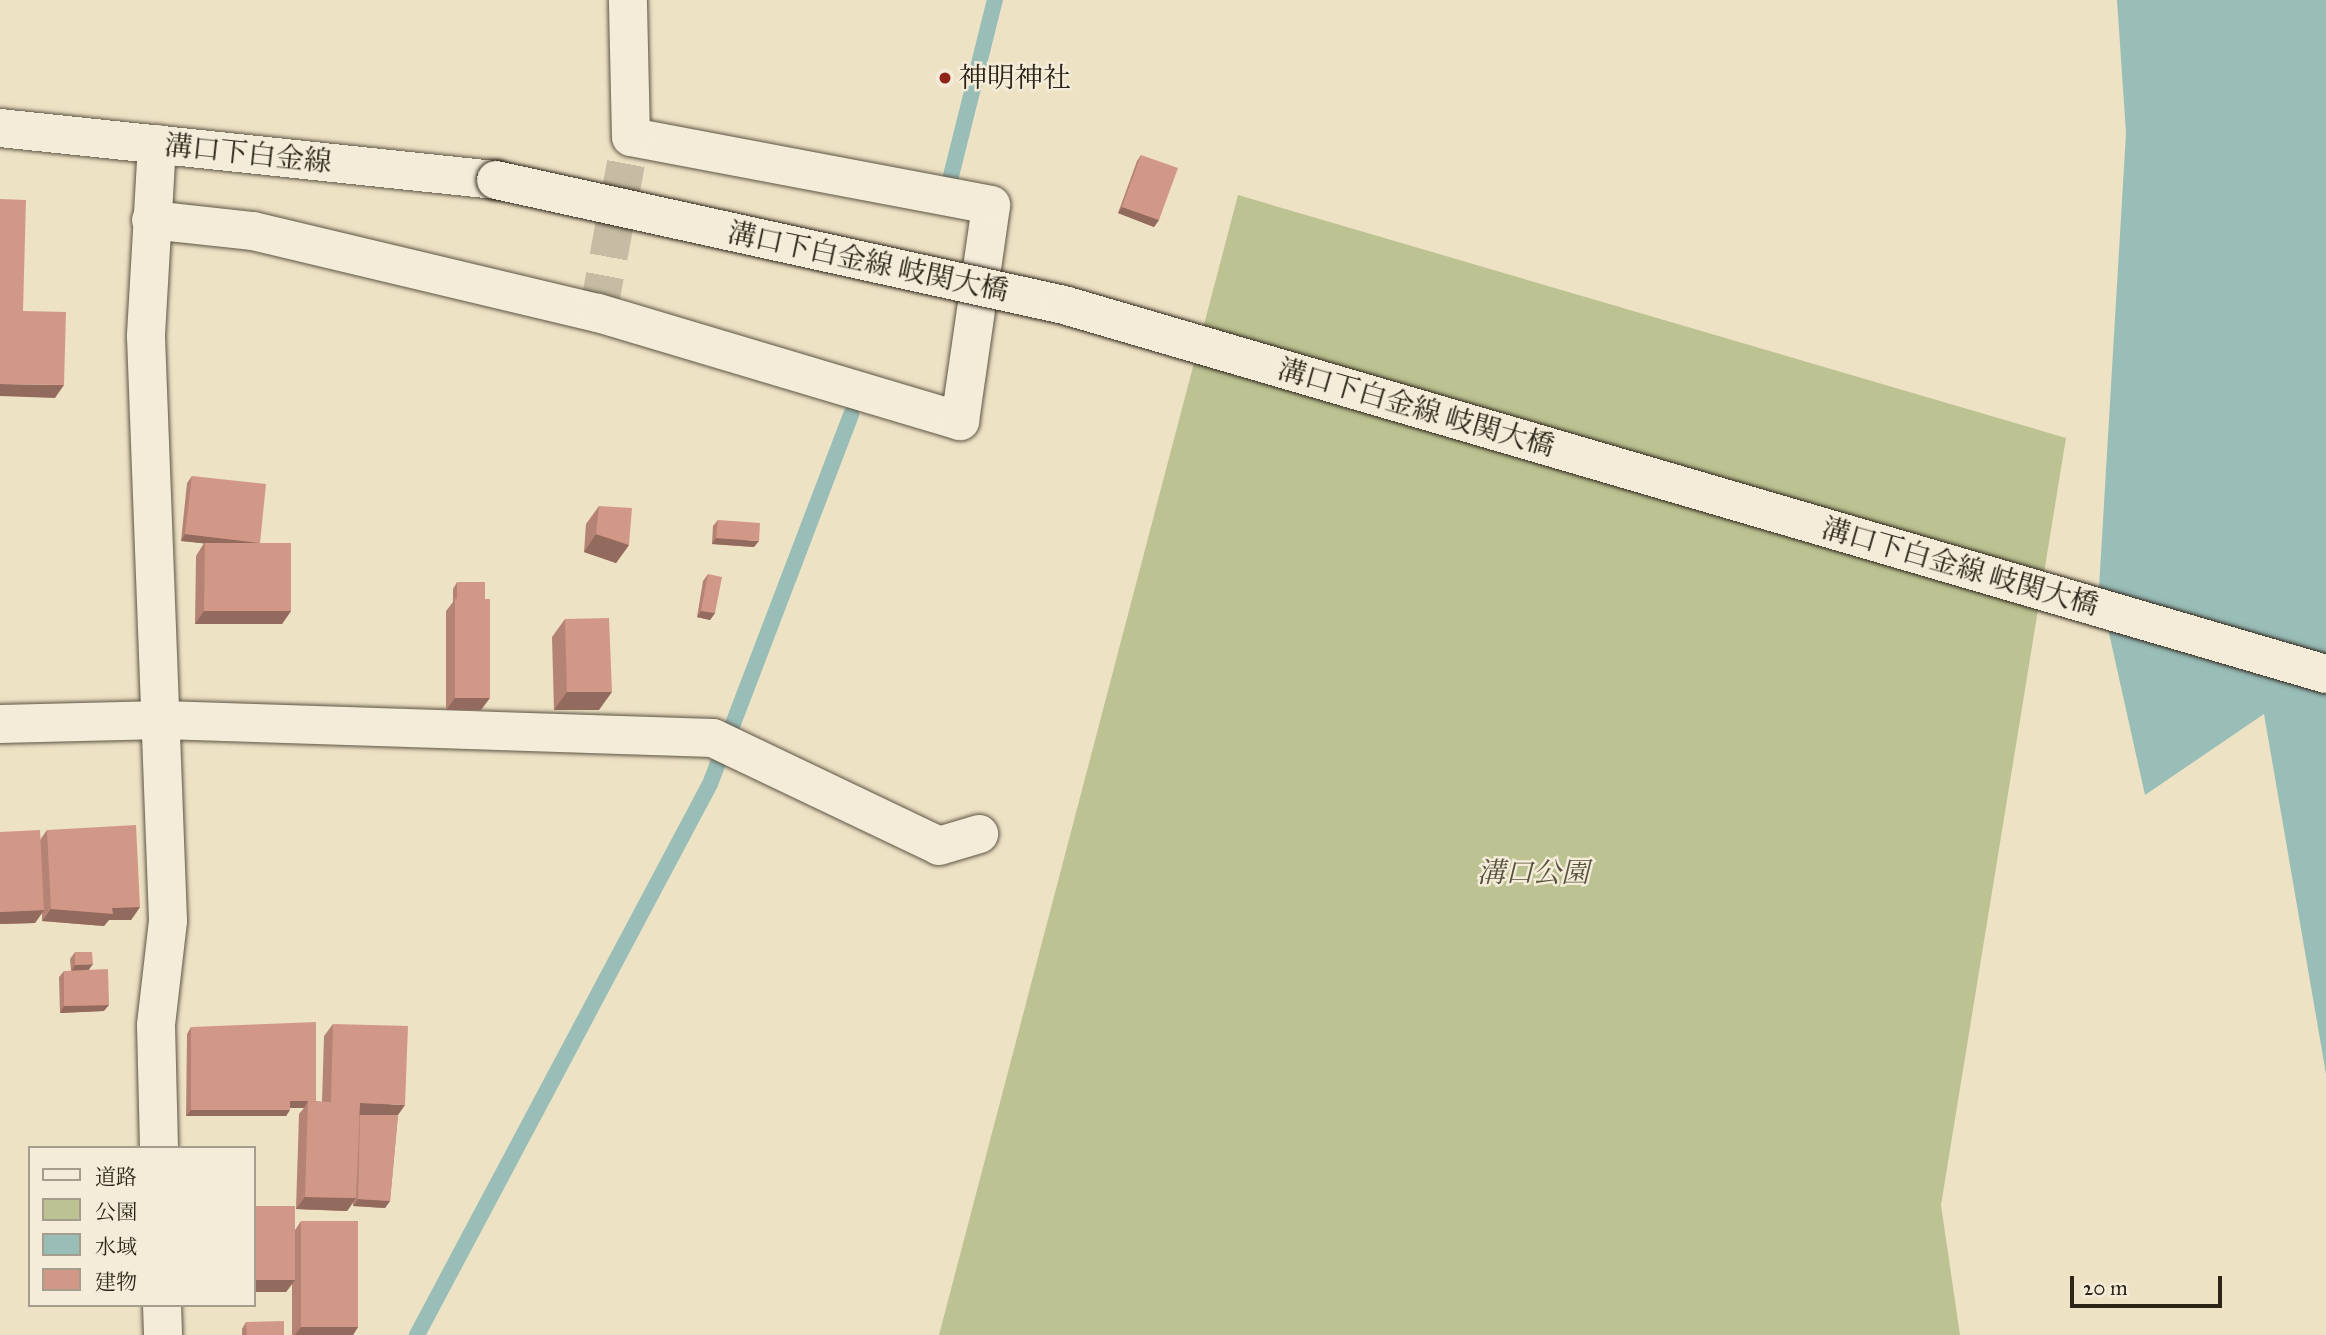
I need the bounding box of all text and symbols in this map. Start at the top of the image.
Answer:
place label: 神明神社 [959,61,1071,95]
marker: 神明神社 [937,70,953,86]
street label: 溝口下白金線 [163,129,333,179]
street label: 溝口下白金線 岐関大橋 [725,216,1011,308]
street label: 溝口下白金線 岐関大橋 [1274,352,1558,464]
street label: 溝口下白金線 岐関大橋 [1818,511,2102,623]
park label: 溝口公園 [1477,856,1589,890]
legend [28,1146,256,1307]
text: 道路 [95,1164,137,1190]
text: 公園 [95,1199,137,1225]
text: 水域 [95,1234,137,1260]
scale bar [2074,1262,2226,1306]
text: 建物 [95,1269,137,1295]
text: 20 m [2083,1275,2128,1301]

